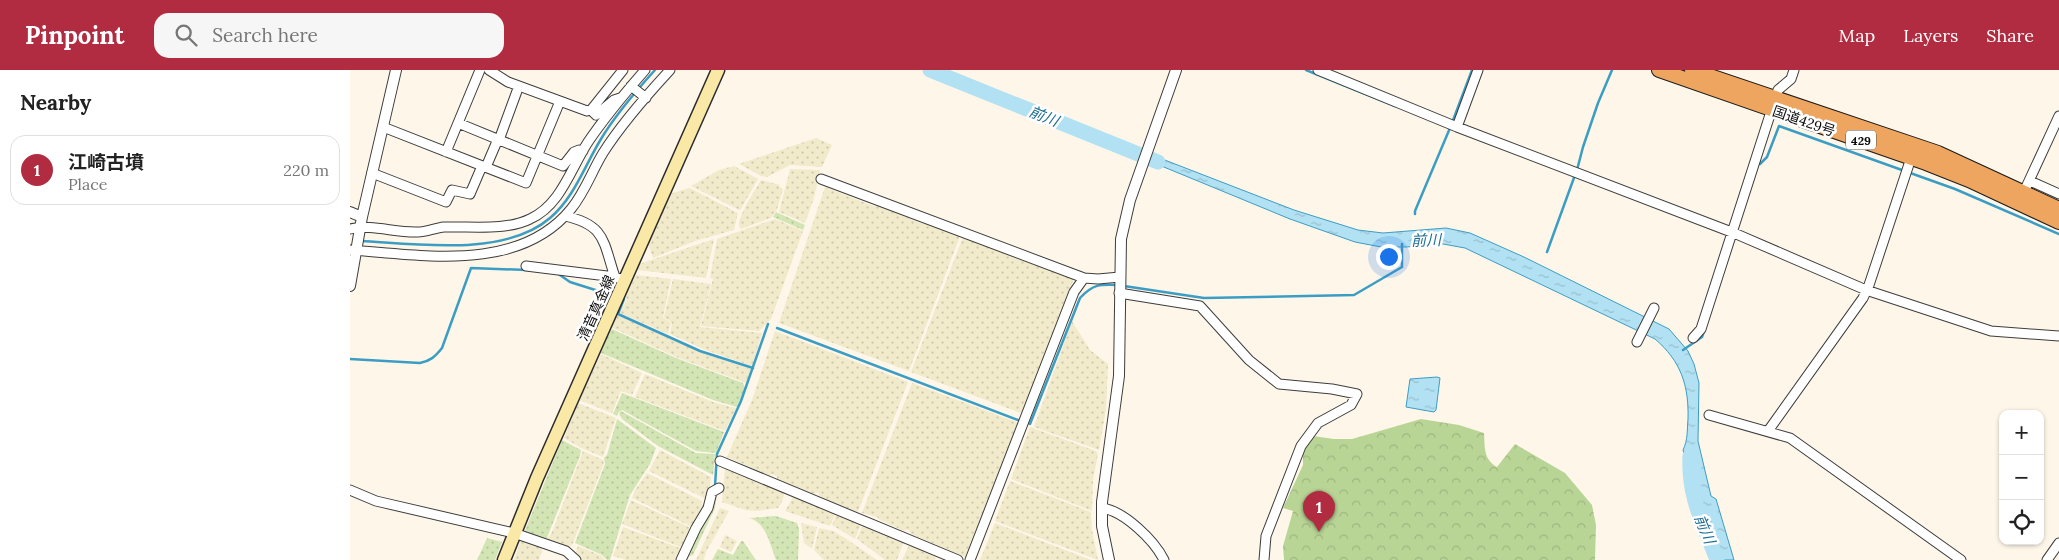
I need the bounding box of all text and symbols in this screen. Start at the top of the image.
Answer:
search box [154,13,504,58]
text: Pinpoint [25,20,124,51]
icon: search [172,21,200,49]
text: Search here [212,23,318,47]
text: Map [1839,24,1875,47]
text: Layers [1903,24,1958,47]
text: Share [1986,24,2034,47]
text: Nearby [20,89,91,116]
water label: 前川 [1027,102,1063,131]
street label: 国道429号 [1770,102,1838,140]
road number: 429 [1846,130,1876,150]
text: 江崎古墳 [68,150,144,174]
text: 1 [34,160,40,180]
text: 220 m [283,160,329,180]
text: Place [68,174,107,194]
water label: 前川 [1411,230,1443,250]
your location [1376,244,1402,270]
street label: 清音真金線 [574,272,618,344]
map controls [1999,410,2044,545]
button: + [1999,410,2044,455]
button: − [1999,455,2044,500]
pin: 1 [1303,491,1335,532]
button: locate [1999,500,2044,545]
water label: 前川 [1691,512,1720,548]

